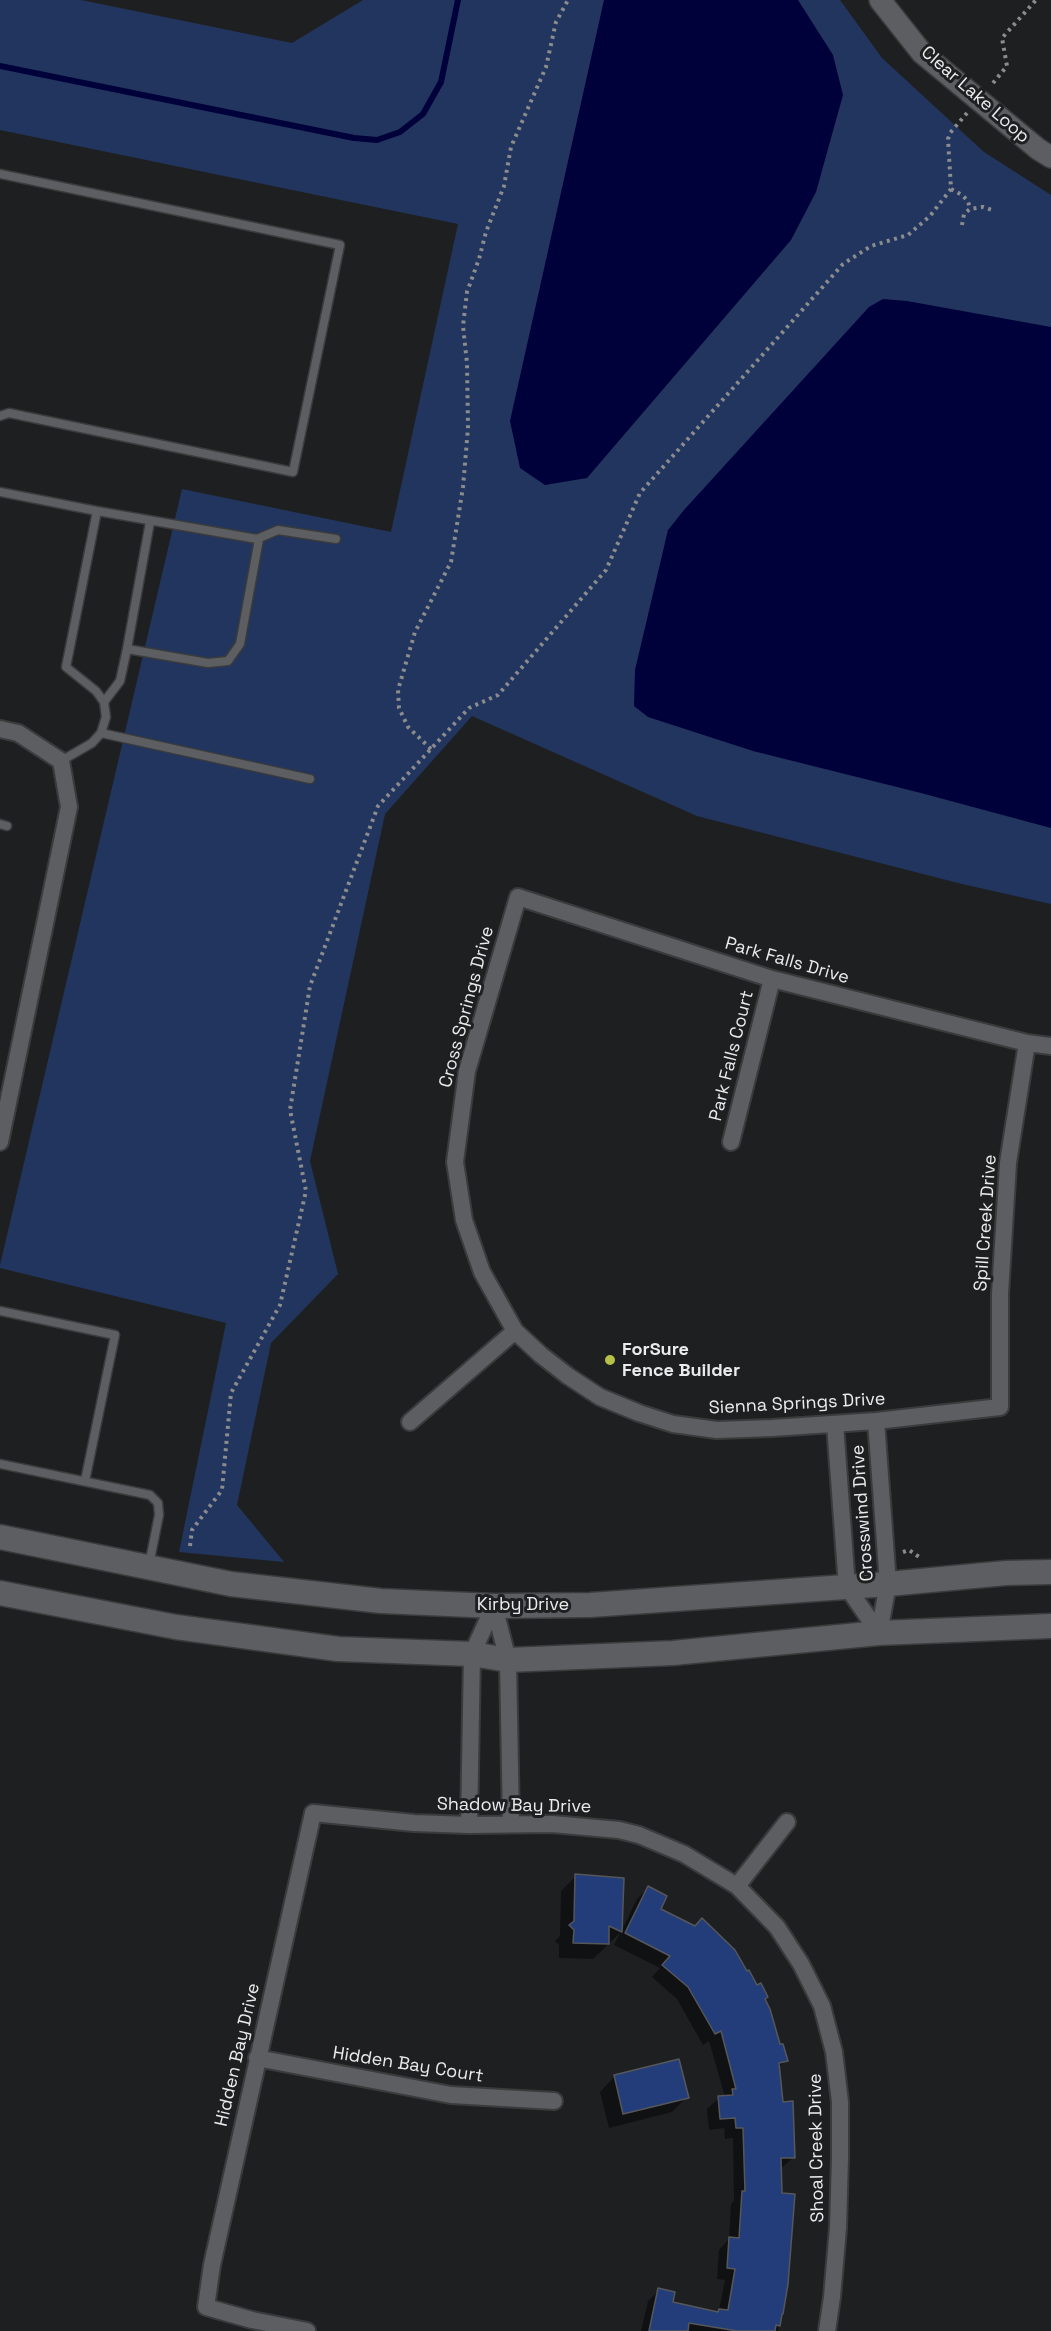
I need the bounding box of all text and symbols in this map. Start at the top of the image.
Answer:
street label: Clear Lake Loop [916,42,1034,148]
street label: Cross Springs Drive [435,924,499,1090]
street label: Park Falls Drive [722,933,852,989]
street label: Park Falls Court [705,989,759,1123]
street label: Spill Creek Drive [970,1154,1002,1292]
place label: ForSure Fence Builder [622,1339,740,1382]
marker: ForSure Fence Builder [603,1353,617,1367]
street label: Sienna Springs Drive [708,1389,886,1419]
street label: Crosswind Drive [847,1444,879,1582]
street label: Kirby Drive [477,1594,569,1616]
street label: Shadow Bay Drive [437,1794,591,1818]
street label: Hidden Bay Drive [211,1981,265,2129]
street label: Hidden Bay Court [331,2042,485,2088]
street label: Shoal Creek Drive [805,2073,829,2223]

